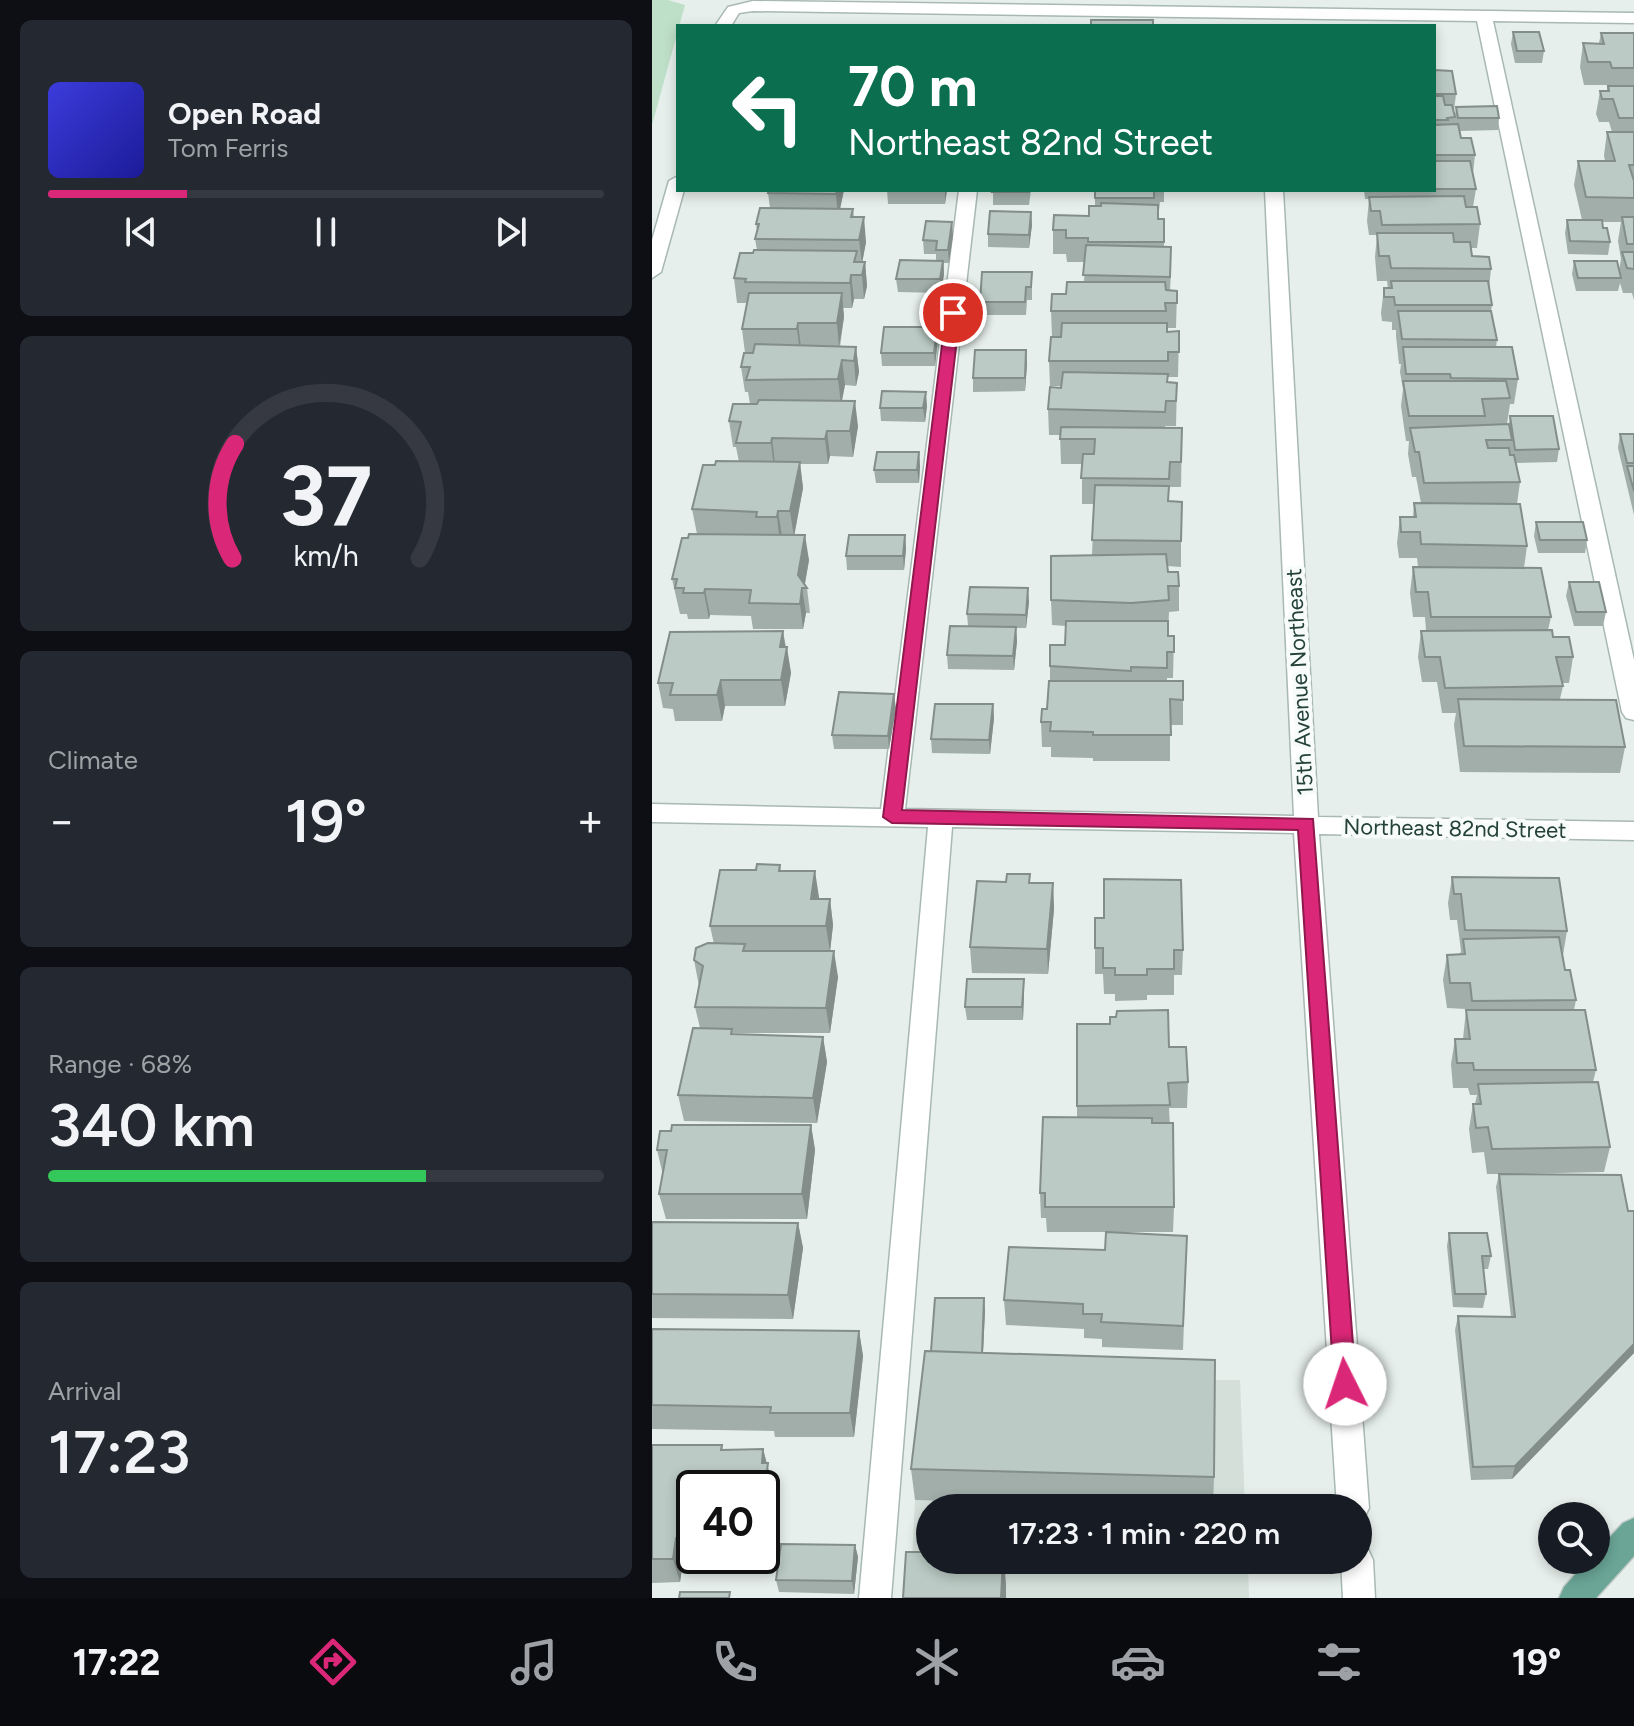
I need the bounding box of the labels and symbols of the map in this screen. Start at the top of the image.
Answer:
pin [919,279,987,347]
street label: 15th Avenue Northeast [1280,568,1319,796]
street label: Northeast 82nd Street [1343,813,1567,844]
position arrow [1303,1342,1387,1426]
speed limit sign: 40 [676,1470,780,1574]

